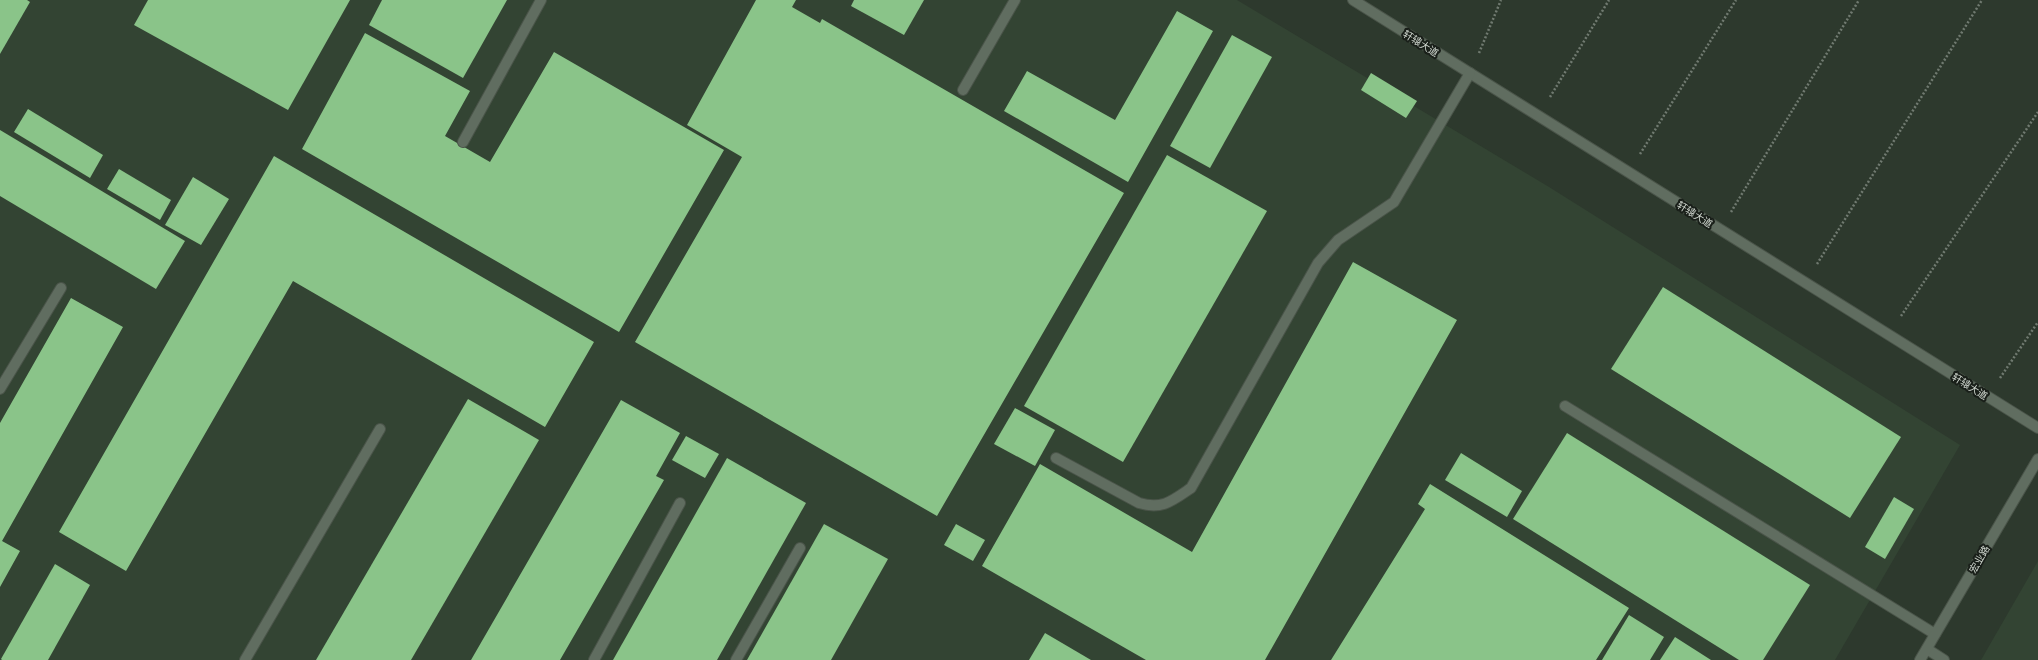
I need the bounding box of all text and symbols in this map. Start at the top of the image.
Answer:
street label: 轩辕大道 [1401,28,1441,59]
street label: 轩辕大道 [1675,199,1715,230]
street label: 轩辕大道 [1950,371,1990,402]
street label: 宏业路 [1967,544,1992,575]

